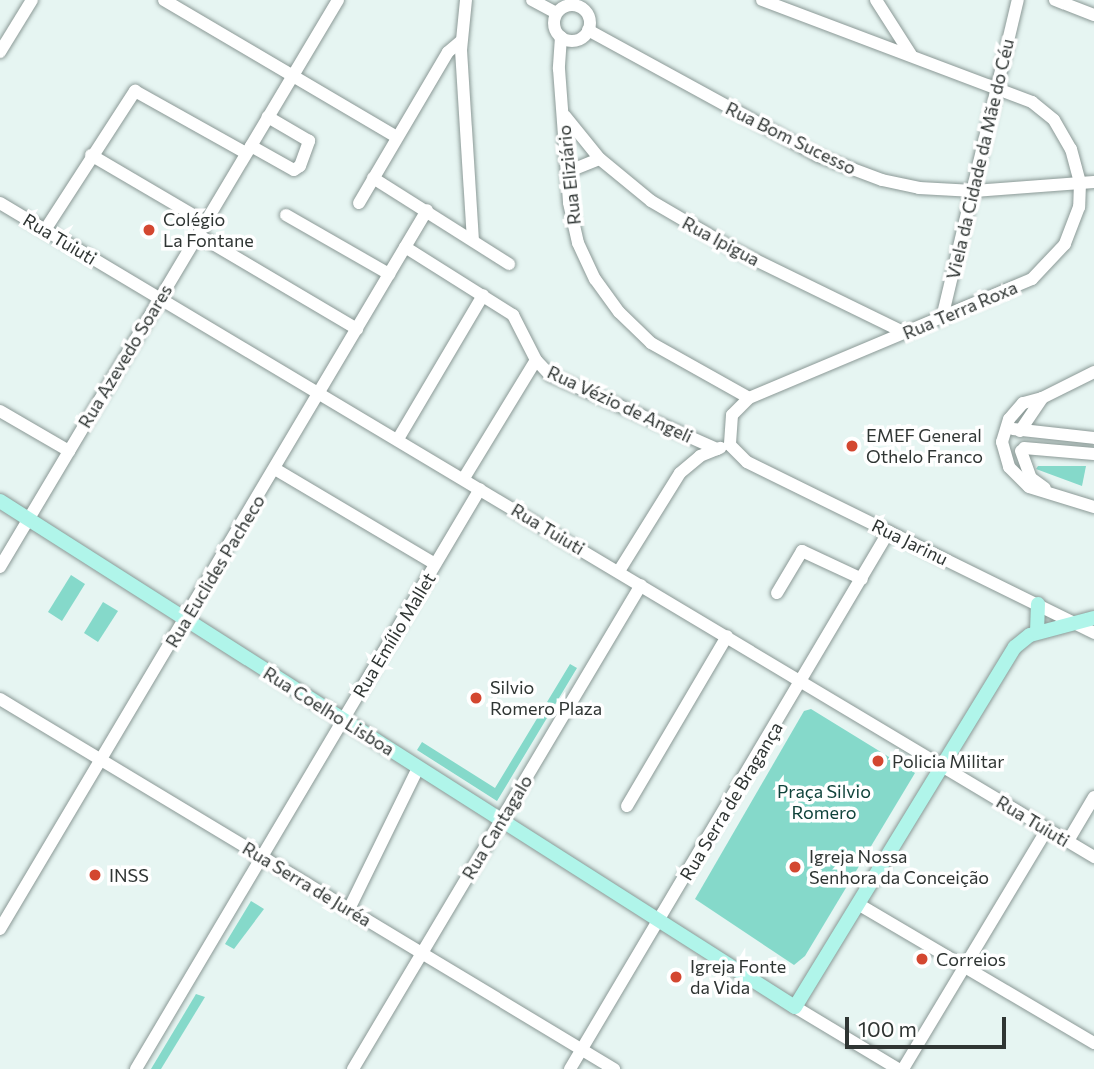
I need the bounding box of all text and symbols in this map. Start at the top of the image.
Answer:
street label: Viela da Cidade da Mãe do Céu [942,37,1018,281]
street label: Rua Bom Sucesso [722,97,860,179]
street label: Rua Eliziário [553,124,585,226]
street label: Rua Tuiuti [19,209,101,269]
place label: Colégio La Fontane [163,209,254,252]
street label: Rua Ipigua [679,212,763,270]
marker: Colégio La Fontane [141,222,157,238]
street label: Rua Terra Roxa [899,276,1021,344]
street label: Rua Azevedo Soares [74,280,176,432]
street label: Rua Vézio de Angeli [544,361,696,447]
place label: EMEF General Othelo Franco [866,425,983,467]
marker: EMEF General Othelo Franco [844,438,860,454]
street label: Rua Euclides Pacheco [161,491,269,651]
street label: Rua Tuiuti [507,499,589,559]
street label: Rua Jarinu [869,514,951,570]
street label: Rua Emílio Mallet [348,569,440,701]
street label: Rua Coelho Lisboa [259,662,399,760]
place label: Silvio Romero Plaza [490,677,602,720]
marker: Silvio Romero Plaza [468,690,484,706]
street label: Rua Serra de Bragança [675,718,787,884]
place label: Policia Militar [892,750,1004,772]
marker: Policia Militar [870,753,886,769]
street label: Rua Cantagalo [457,771,537,883]
park label: Praça Silvio Romero [777,781,871,824]
street label: Rua Tuiuti [992,791,1074,851]
street label: Rua Serra de Juréa [239,837,375,931]
place label: Igreja Nossa Senhora da Conceição [809,846,989,888]
marker: Igreja Nossa Senhora da Conceição [787,859,803,875]
place label: INSS [109,864,149,886]
marker: INSS [87,867,103,883]
place label: Correios [936,948,1006,970]
marker: Correios [914,951,930,967]
place label: Igreja Fonte da Vida [690,956,786,998]
marker: Igreja Fonte da Vida [668,969,684,985]
scale bar [849,1002,1010,1046]
text: 100 m [858,1016,917,1041]

